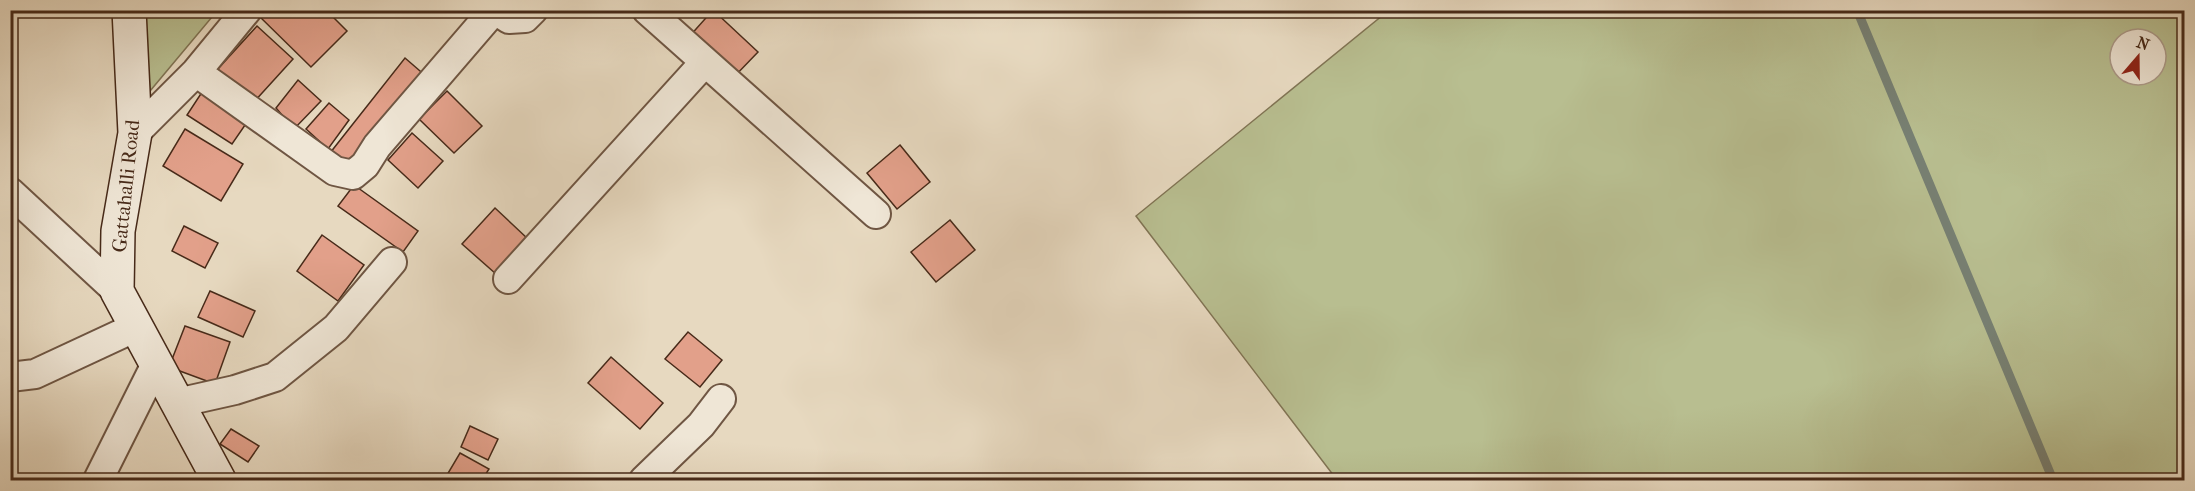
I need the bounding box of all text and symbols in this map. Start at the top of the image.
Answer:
north arrow [2108,27,2168,87]
text: N [2134,32,2153,55]
street label: Gattahalli Road [108,117,145,253]

